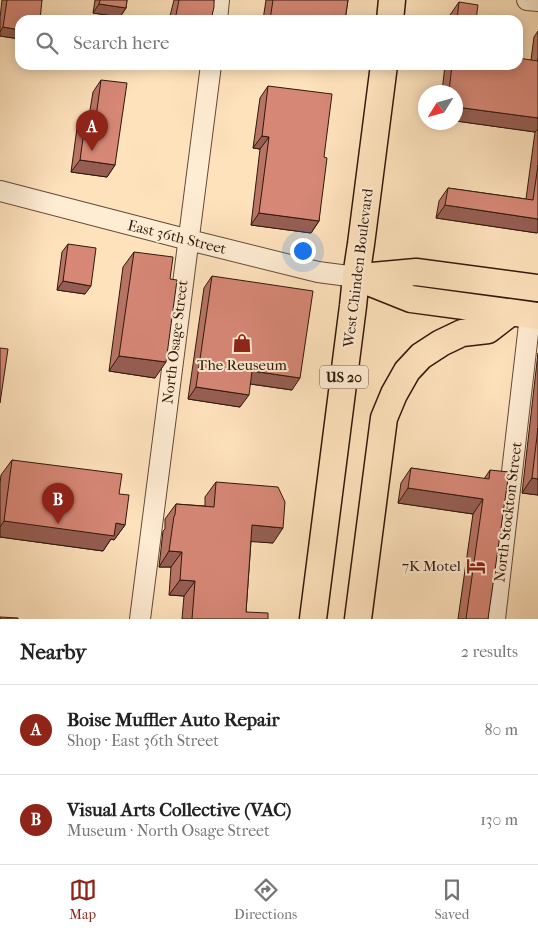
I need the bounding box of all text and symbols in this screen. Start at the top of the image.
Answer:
search box [15,15,523,70]
icon: search [33,29,61,57]
text: Search here [73,32,169,54]
north arrow [418,85,463,130]
pin: A [76,110,108,151]
street label: West Chinden Boulevard [339,187,377,350]
street label: East 36th Street [126,216,229,258]
your location [290,238,316,264]
street label: North Osage Street [158,278,192,405]
shop icon: The Reuseum [231,332,253,354]
place label: The Reuseum [197,356,287,374]
road number: US 20 [320,366,368,388]
street label: North Stockton Street [490,440,526,583]
pin: B [42,483,74,524]
hotel icon: 7K Motel [465,555,487,577]
place label: 7K Motel [402,557,461,575]
text: Nearby [20,640,86,664]
text: 2 results [461,642,518,661]
text: Boise Muffler Auto Repair [67,709,280,731]
text: A [31,720,41,739]
text: 80 m [484,720,518,739]
text: Shop · East 36th Street [67,731,219,750]
text: Visual Arts Collective (VAC) [67,799,291,821]
text: B [31,810,41,829]
text: 130 m [480,810,518,829]
text: Museum · North Osage Street [67,821,270,840]
tab: Map [69,876,97,923]
tab: Directions [234,876,297,923]
tab: Saved [435,876,469,923]

